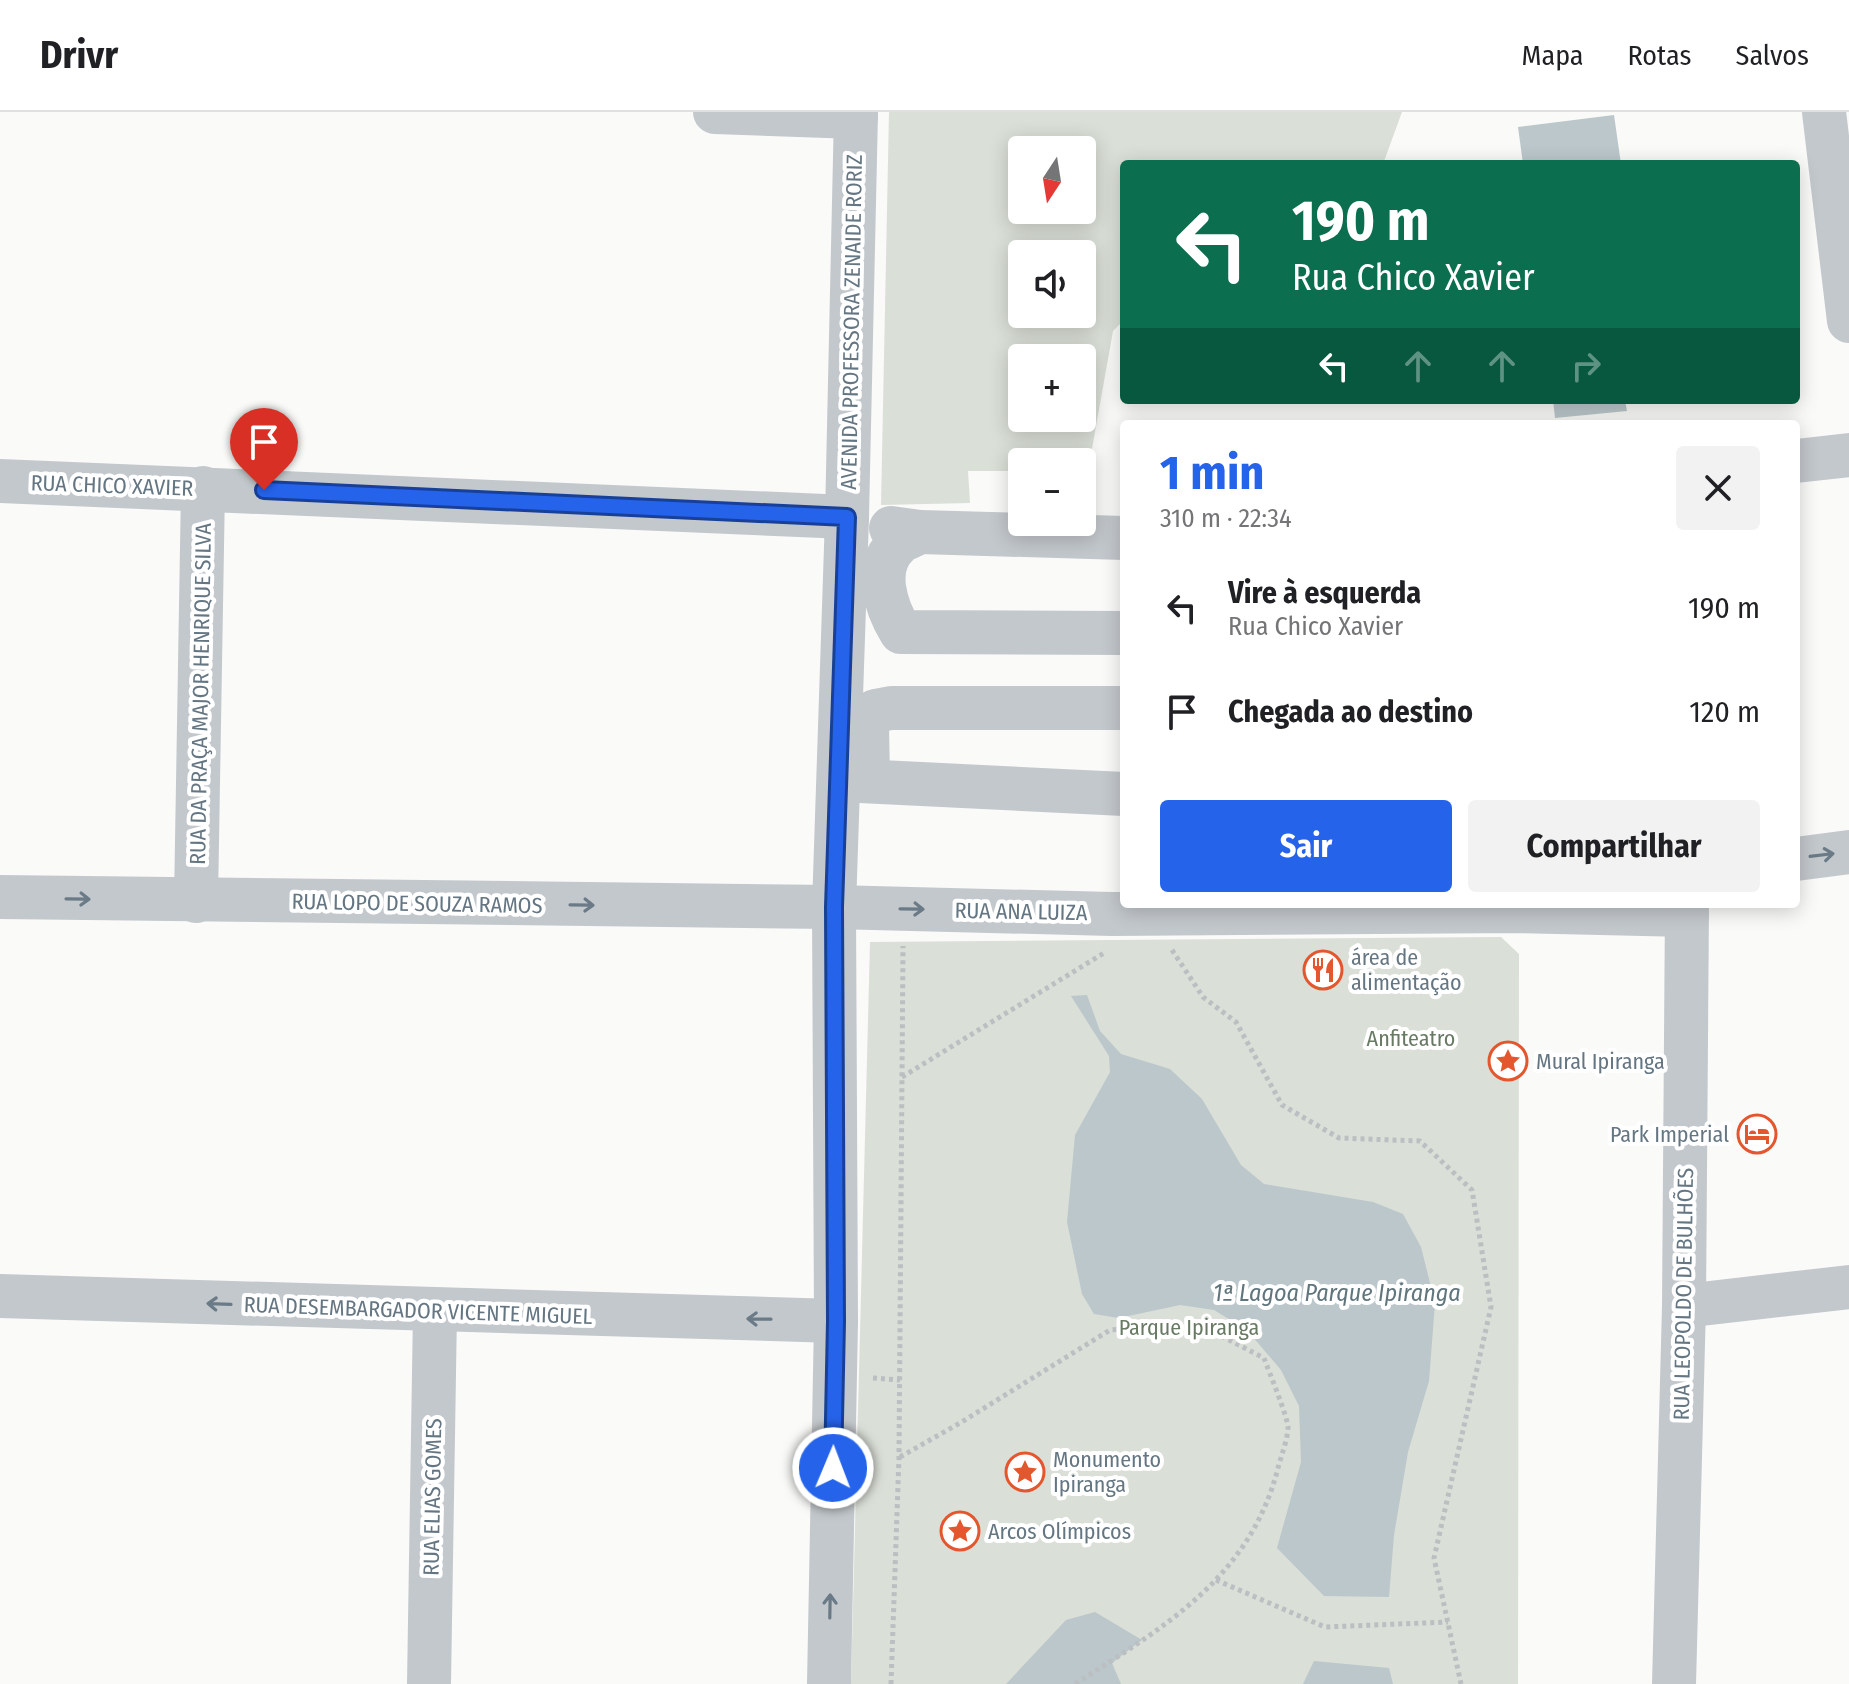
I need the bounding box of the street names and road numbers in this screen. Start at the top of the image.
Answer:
street label: AVENIDA PROFESSORA ZENAIDE RORIZ [835,154,868,490]
street label: RUA CHICO XAVIER [30,469,194,502]
street label: RUA DA PRAÇA MAJOR HENRIQUE SILVA [184,522,218,865]
street label: RUA LOPO DE SOUZA RAMOS [291,888,543,919]
street label: RUA ANA LUIZA [954,897,1088,926]
street label: RUA LEOPOLDO DE BULHÕES [1668,1167,1699,1421]
street label: RUA DESEMBARGADOR VICENTE MIGUEL [243,1291,593,1330]
street label: RUA ELIAS GOMES [418,1418,447,1576]

